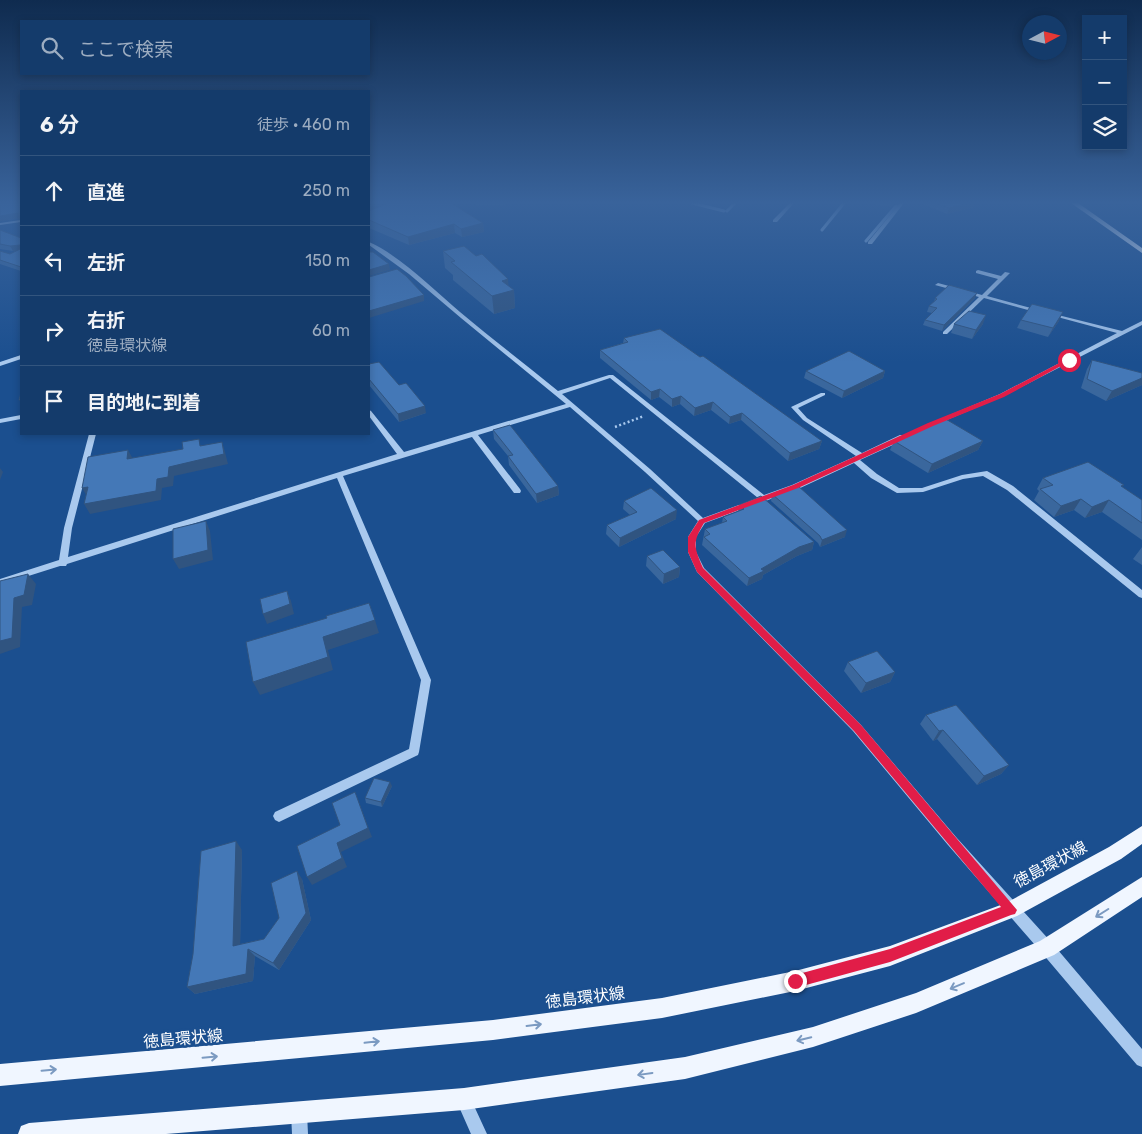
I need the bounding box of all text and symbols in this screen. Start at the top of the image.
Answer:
north arrow [1022,15,1067,60]
map controls [1082,15,1127,150]
button: + [1082,15,1127,60]
search box [20,20,370,75]
icon: search [38,34,66,62]
text: ここで検索 [78,38,173,61]
button: − [1082,60,1127,105]
button: layers [1082,105,1127,150]
text: 6 分 [40,112,79,137]
text: 徒歩 · 460 m [257,115,350,134]
icon: ahead [40,177,68,205]
text: 直進 [87,181,125,204]
text: 250 m [303,181,350,200]
icon: left [40,247,68,275]
text: 左折 [87,251,125,274]
text: 150 m [305,251,350,270]
text: 右折 [87,309,125,332]
icon: right [40,317,68,345]
text: 60 m [312,321,350,340]
text: 徳島環状線 [87,336,167,355]
route start [1058,349,1081,372]
icon: arrive [40,387,68,415]
text: 目的地に到着 [87,391,201,414]
street label: 徳島環状線 [1010,837,1090,892]
one-way arrow [1095,908,1109,919]
route end [784,970,807,993]
one-way arrow [950,981,965,991]
street label: 徳島環状線 [544,983,626,1012]
one-way arrow [526,1020,542,1030]
street label: 徳島環状線 [142,1026,224,1051]
one-way arrow [796,1035,812,1044]
one-way arrow [364,1037,380,1047]
one-way arrow [202,1052,218,1061]
one-way arrow [40,1066,56,1075]
one-way arrow [637,1069,653,1079]

